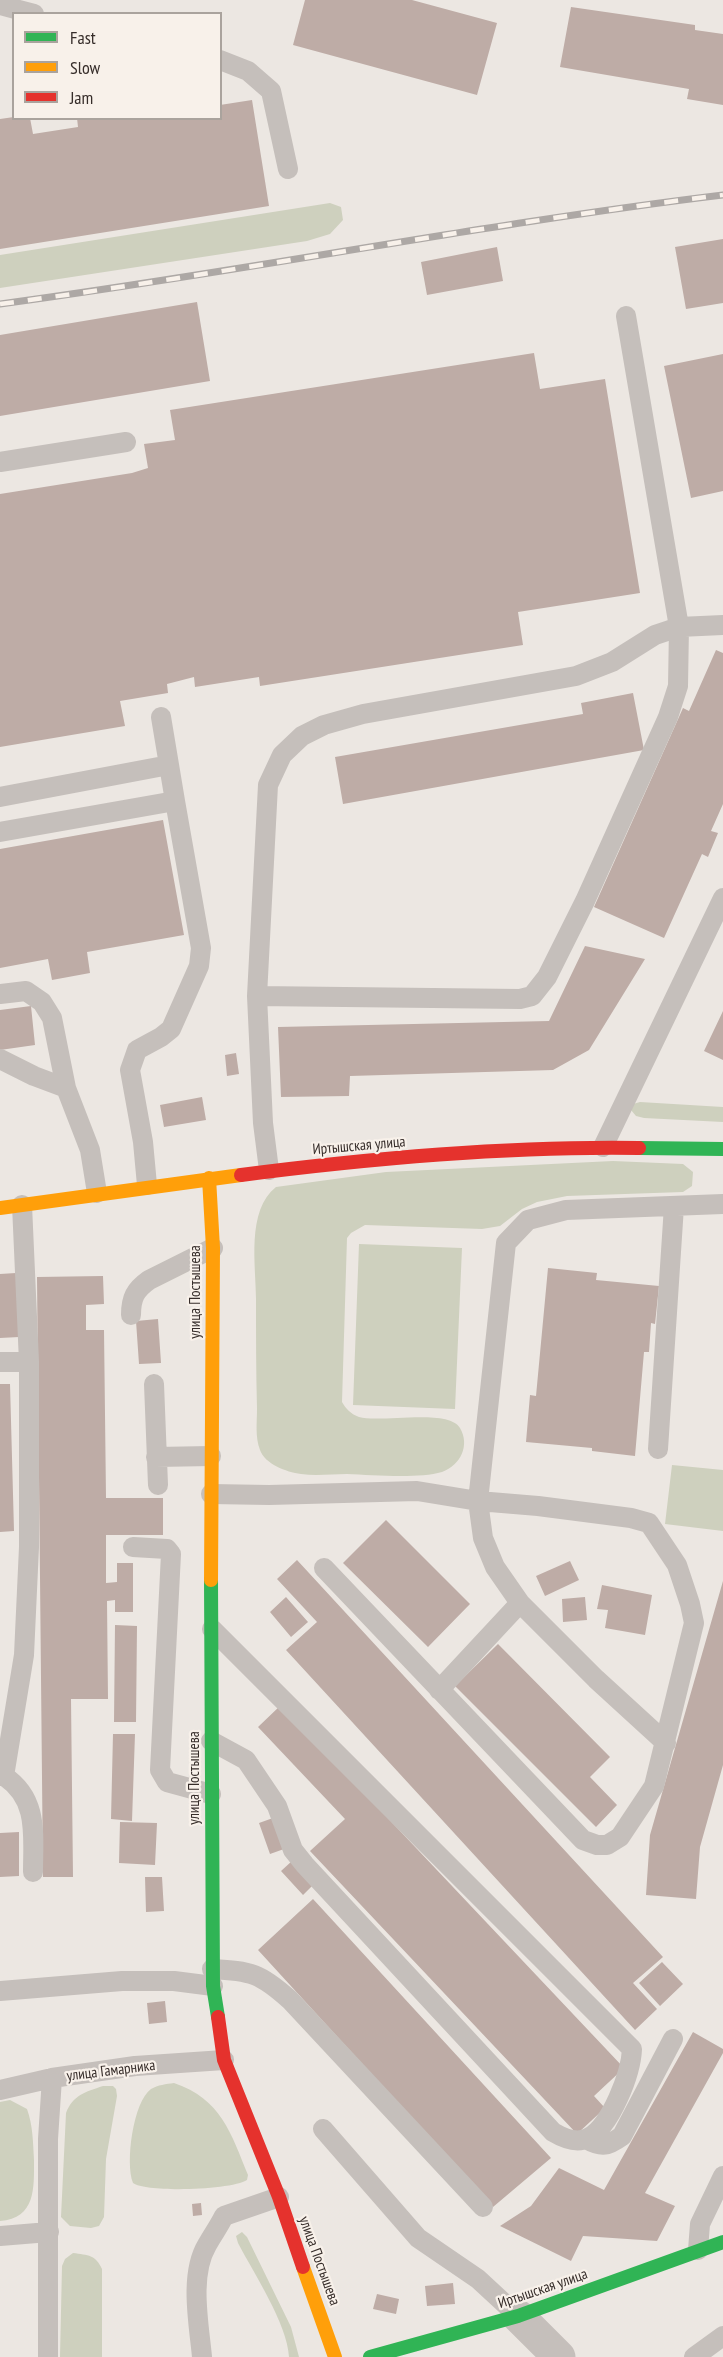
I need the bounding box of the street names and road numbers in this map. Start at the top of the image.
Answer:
street label: Иртышская улица [312,1133,406,1159]
street label: улица Постышева [187,1245,205,1339]
street label: улица Постышева [186,1731,204,1825]
street label: улица Гамарника [66,2057,156,2085]
street label: улица Постышева [295,2214,343,2308]
street label: Иртышская улица [496,2265,590,2313]

